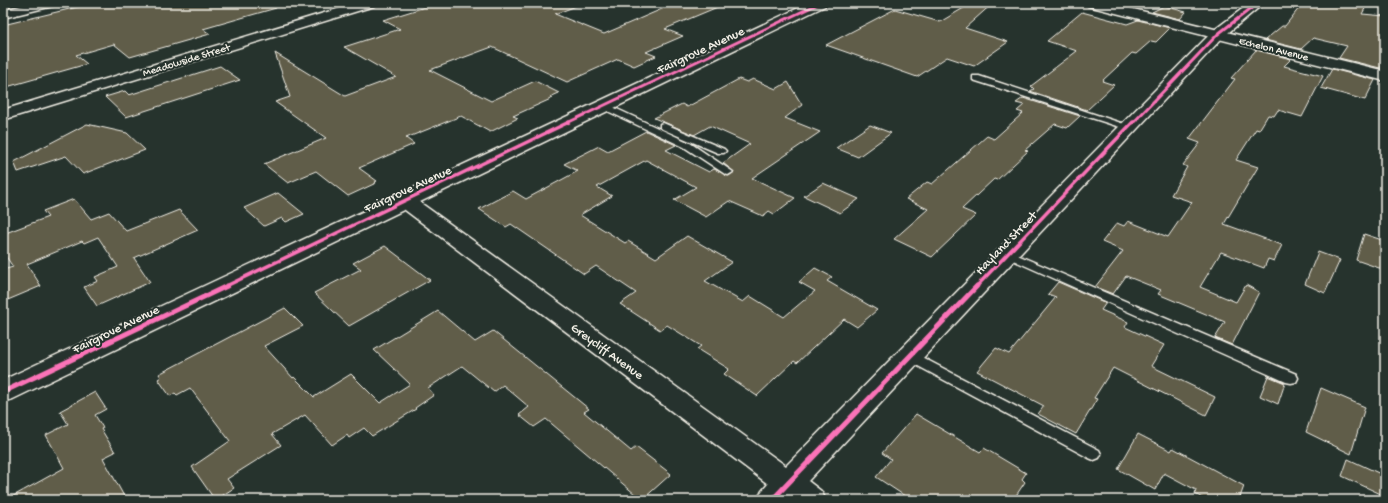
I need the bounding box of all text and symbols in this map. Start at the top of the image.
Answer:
street label: Fairgrove Avenue [654,24,747,78]
street label: Echelon Avenue [1238,36,1310,64]
street label: Meadowside Street [142,41,233,80]
street label: Fairgrove Avenue [361,163,454,217]
street label: Hayland Street [973,208,1042,279]
street label: Fairgrove Avenue [69,303,162,358]
street label: Greycliff Avenue [567,321,646,384]

